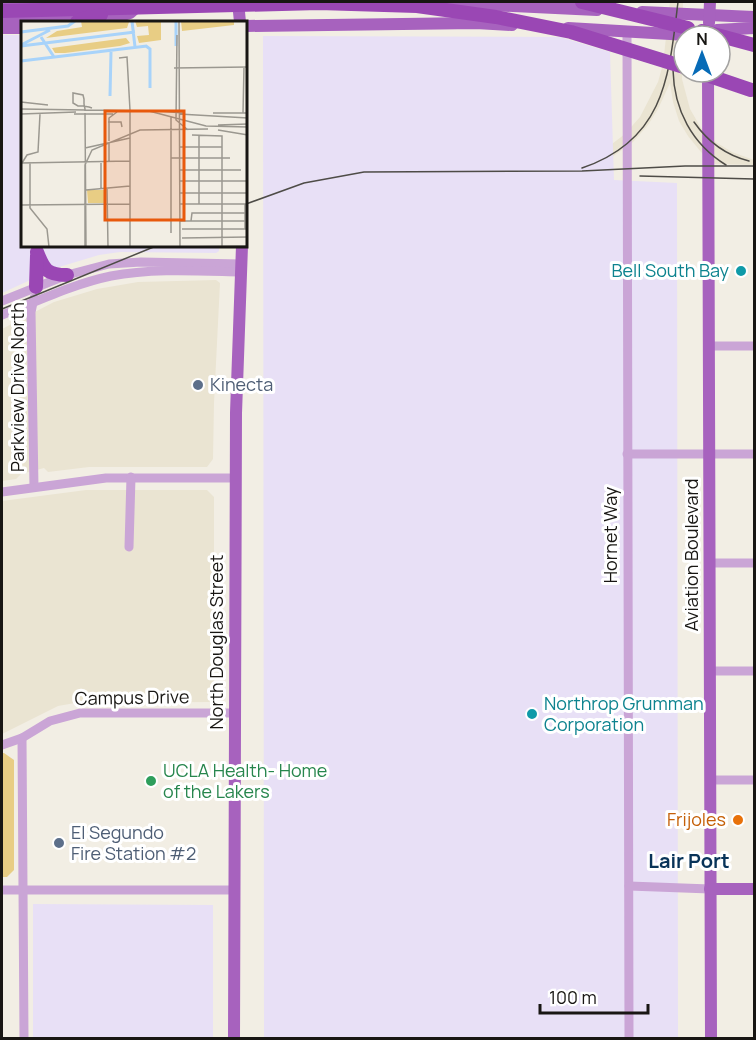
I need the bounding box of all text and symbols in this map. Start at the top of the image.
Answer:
inset map [21,21,248,248]
north arrow [672,24,732,84]
text: N [696,28,708,50]
place label: Bell South Bay [612,258,729,282]
marker: Bell South Bay [734,264,748,278]
street label: Parkview Drive North [5,302,29,472]
place label: Kinecta [210,372,273,396]
marker: Kinecta [191,378,205,392]
street label: Aviation Boulevard [679,479,703,631]
street label: Hornet Way [598,486,622,583]
street label: North Douglas Street [204,554,228,730]
street label: Campus Drive [74,684,189,710]
place label: Northrop Grumman Corporation [544,691,704,736]
marker: Northrop Grumman Corporation [525,707,539,721]
place label: UCLA Health- Home of the Lakers [163,758,327,803]
marker: UCLA Health- Home of the Lakers [144,774,158,788]
place label: Frijoles [667,807,726,831]
marker: Frijoles [731,813,745,827]
place label: El Segundo Fire Station #2 [71,820,196,865]
marker: El Segundo Fire Station #2 [52,836,66,850]
district label: Lair Port [648,847,730,874]
scale bar [540,977,648,1015]
text: 100 m [549,985,597,1009]

